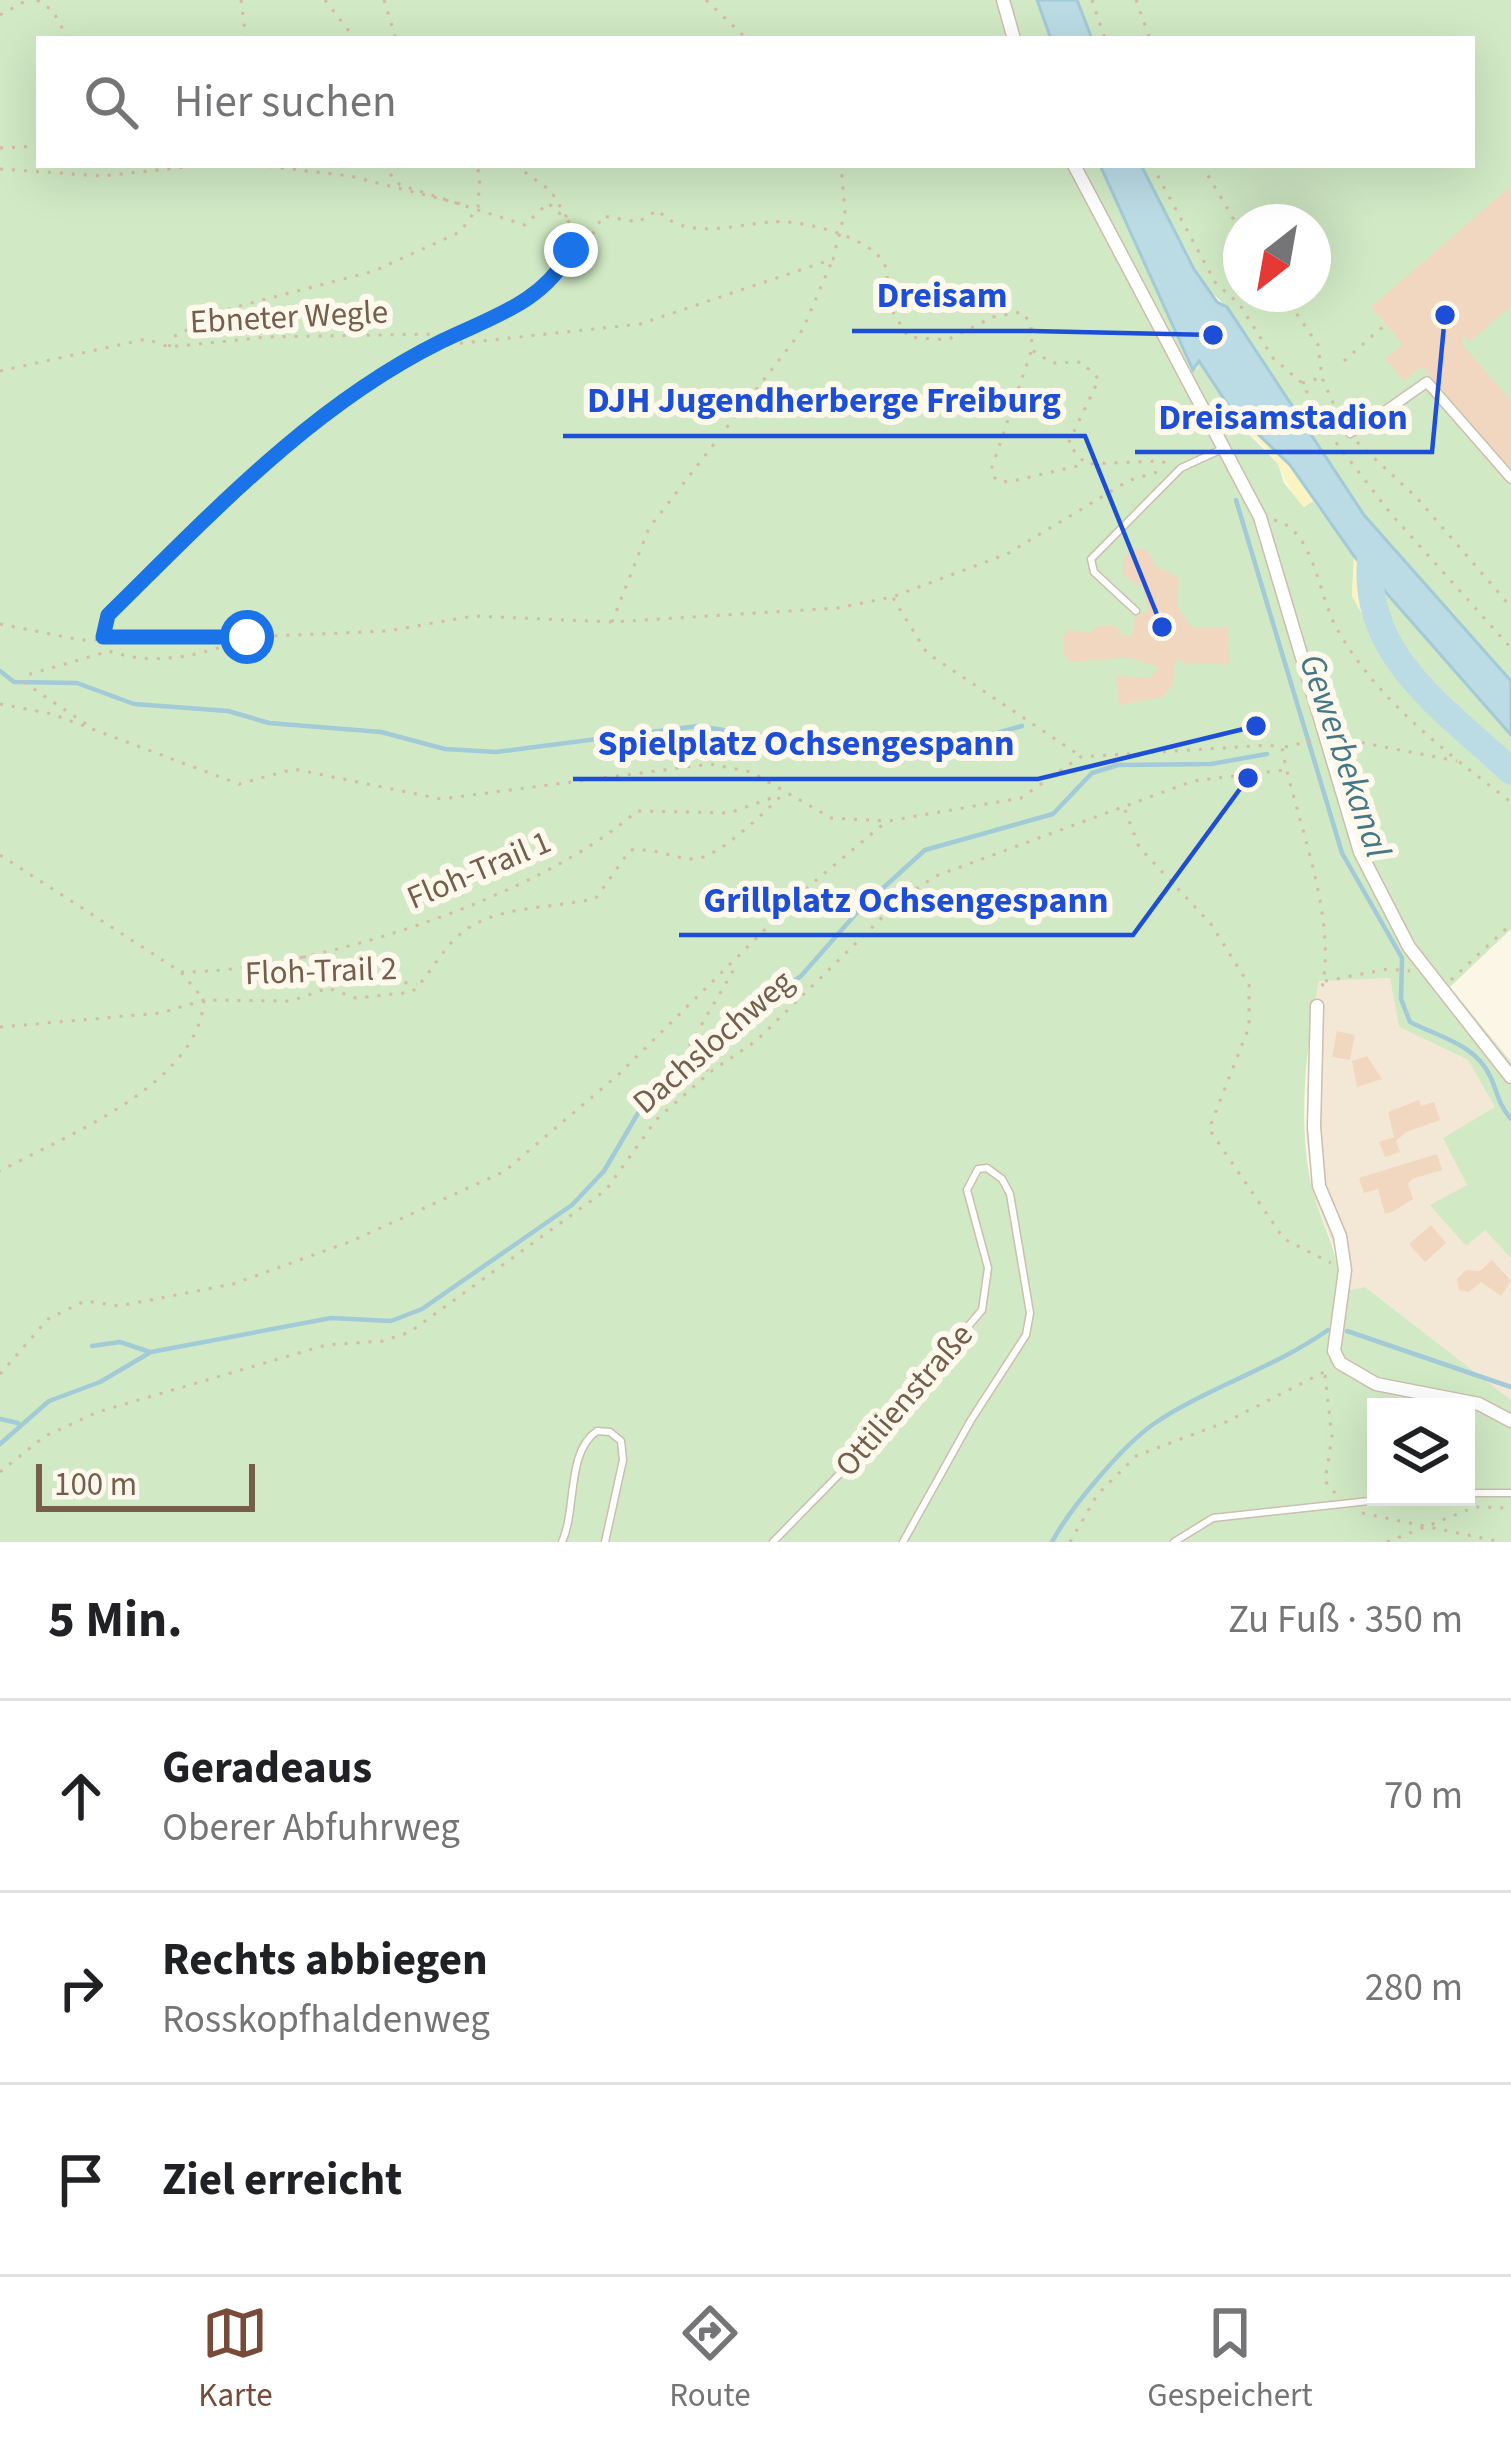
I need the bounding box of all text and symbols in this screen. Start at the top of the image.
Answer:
search box [36,36,1475,168]
icon: search [78,69,144,135]
text: Hier suchen [174,70,397,134]
north arrow [1223,204,1331,312]
route end [544,223,598,277]
callout: Dreisam [852,259,1032,331]
text: Dreisam [876,270,1008,321]
street label: Ebneter Wegle [189,288,389,346]
callout: DJH Jugendherberge Freiburg [563,364,1085,436]
text: DJH Jugendherberge Freiburg [587,375,1061,426]
callout: Dreisamstadion [1135,380,1432,452]
text: Dreisamstadion [1158,392,1408,443]
route start [220,610,274,664]
water label: Gewerbekanal [1286,647,1404,865]
callout: Spielplatz Ochsengespann [573,707,1038,779]
text: Spielplatz Ochsengespann [597,718,1015,769]
street label: Floh-Trail 1 [400,819,558,921]
callout: Grillplatz Ochsengespann [679,863,1133,935]
text: Grillplatz Ochsengespann [703,875,1109,926]
street label: Floh-Trail 2 [244,945,398,997]
street label: Dachslochweg [622,959,804,1125]
street label: Ottilienstraße [824,1313,984,1487]
map controls [1367,1398,1475,1506]
button: layers [1367,1398,1475,1506]
scale bar [36,1458,255,1511]
text: 100 m [54,1461,137,1508]
text: 5 Min. [48,1584,183,1656]
text: Zu Fuß · 350 m [1228,1592,1463,1648]
text: Geradeaus [162,1736,372,1800]
icon: ahead [48,1763,114,1829]
text: 70 m [1384,1768,1463,1824]
text: Oberer Abfuhrweg [162,1800,460,1856]
text: Rechts abbiegen [162,1928,488,1992]
icon: right [48,1955,114,2021]
text: 280 m [1365,1960,1463,2016]
text: Rosskopfhaldenweg [162,1992,490,2048]
icon: arrive [48,2147,114,2213]
text: Ziel erreicht [162,2148,402,2212]
tab: Karte [198,2300,273,2419]
tab: Route [669,2300,751,2419]
tab: Gespeichert [1147,2300,1313,2419]

